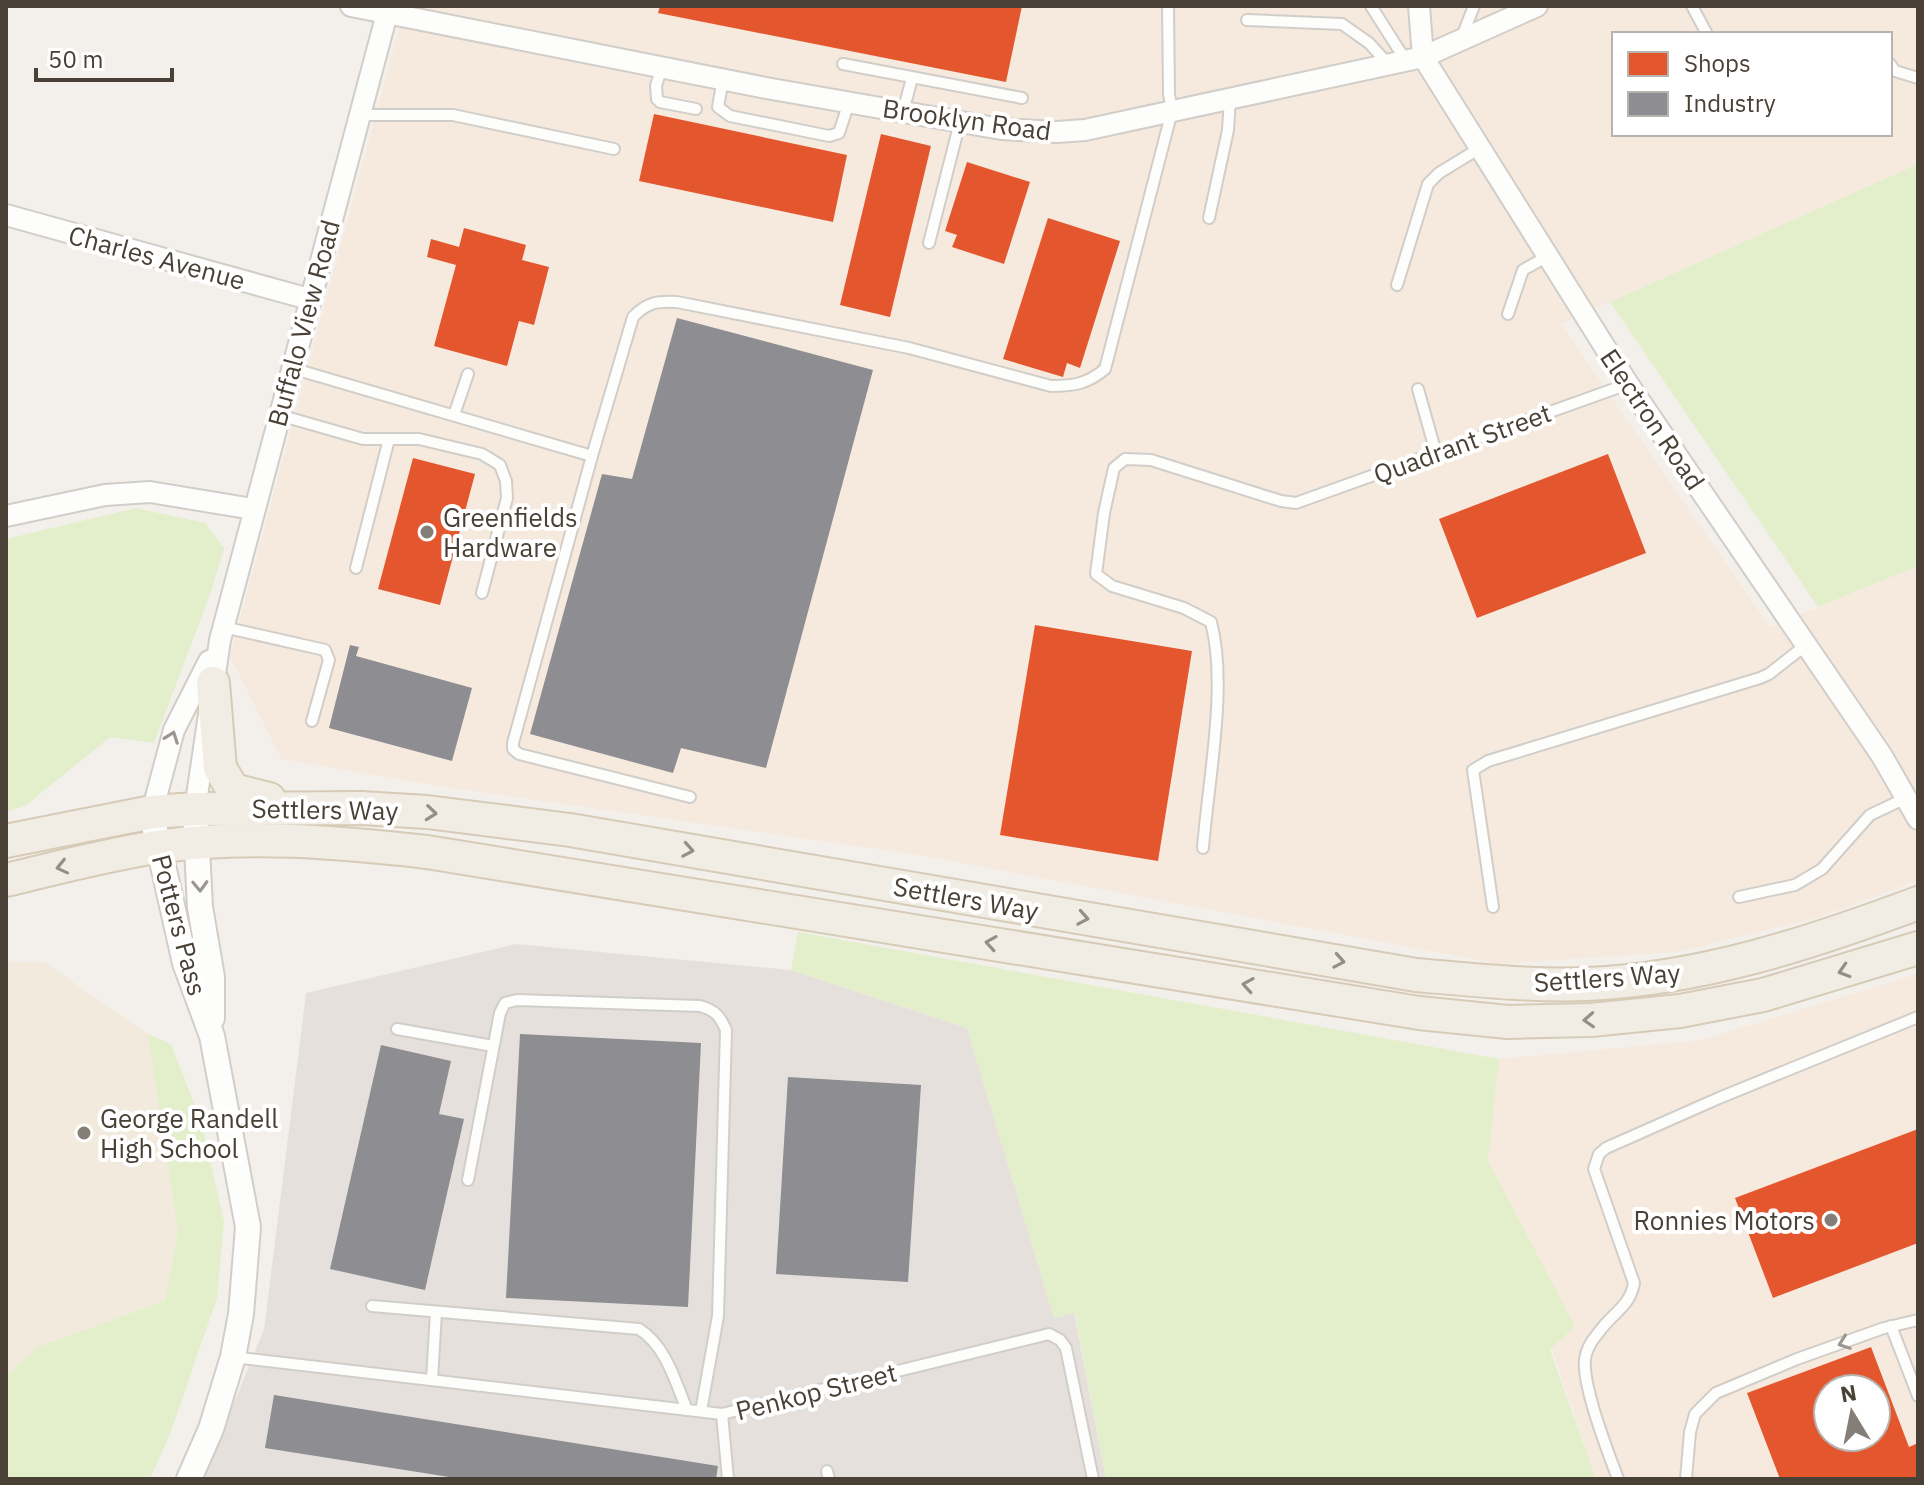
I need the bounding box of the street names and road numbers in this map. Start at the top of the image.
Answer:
street label: Brooklyn Road [881,90,1053,148]
street label: Buffalo View Road [259,216,347,430]
street label: Charles Avenue [65,217,249,297]
street label: Electron Road [1593,342,1713,496]
street label: Quadrant Street [1368,395,1556,491]
street label: Settlers Way [251,791,399,827]
street label: Potters Pass [145,851,215,999]
street label: Settlers Way [891,869,1041,927]
street label: Settlers Way [1533,955,1681,999]
street label: Penkop Street [732,1355,900,1427]

